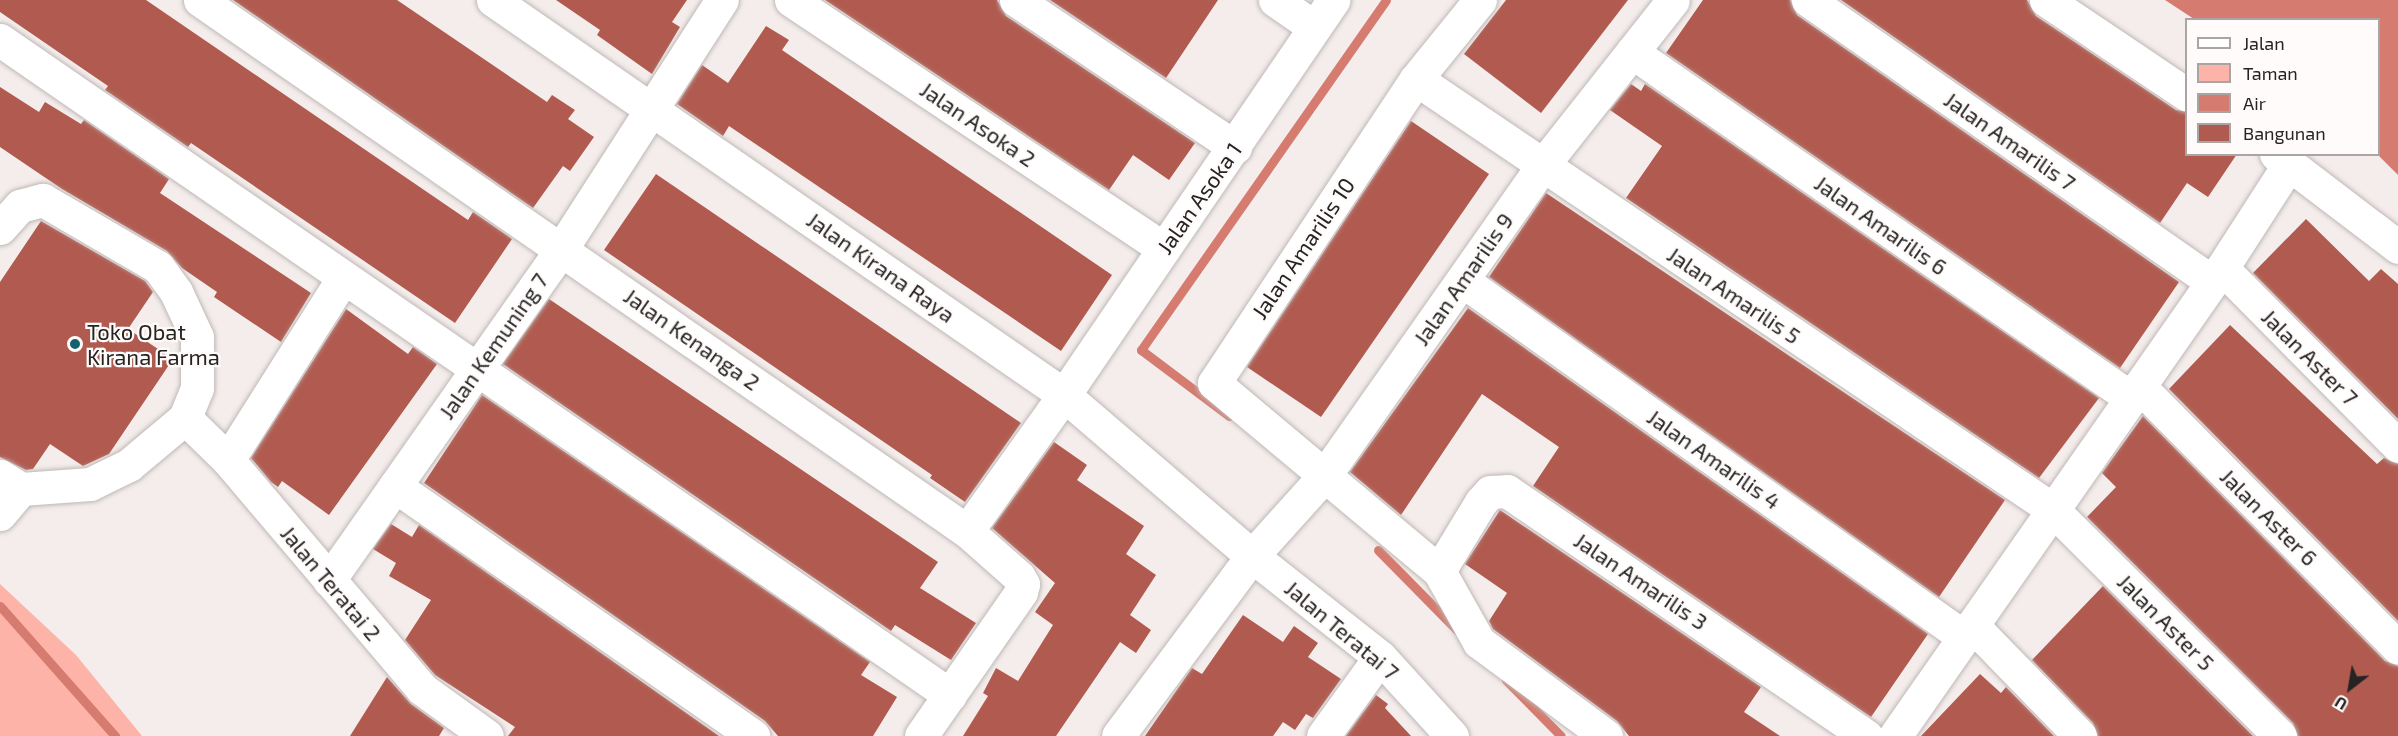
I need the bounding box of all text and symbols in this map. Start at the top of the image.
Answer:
legend [2185,18,2380,156]
text: Jalan [2243,32,2285,54]
text: Taman [2243,62,2298,84]
street label: Jalan Asoka 2 [915,76,1041,172]
street label: Jalan Amarilis 7 [1939,86,2081,196]
text: Air [2243,92,2266,114]
text: Bangunan [2243,122,2326,144]
street label: Jalan Asoka 1 [1151,137,1247,259]
street label: Jalan Amarilis 6 [1810,169,1952,281]
street label: Jalan Amarilis 10 [1246,172,1360,324]
street label: Jalan Kirana Raya [802,206,960,328]
street label: Jalan Amarilis 9 [1407,208,1519,350]
street label: Jalan Amarilis 5 [1662,241,1806,349]
street label: Jalan Kemuning 7 [433,268,553,424]
street label: Jalan Kenanga 2 [619,282,765,396]
street label: Jalan Aster 7 [2256,303,2364,411]
place label: Toko Obat Kirana Farma [87,318,220,370]
marker: Toko Obat Kirana Farma [68,337,82,351]
street label: Jalan Amarilis 4 [1642,403,1786,515]
street label: Jalan Aster 6 [2215,463,2323,571]
street label: Jalan Teratai 2 [275,520,387,646]
street label: Jalan Amarilis 3 [1569,527,1713,635]
street label: Jalan Aster 5 [2112,568,2220,676]
street label: Jalan Teratai 7 [1280,575,1404,685]
north arrow [2320,658,2380,718]
text: U [2331,693,2350,715]

